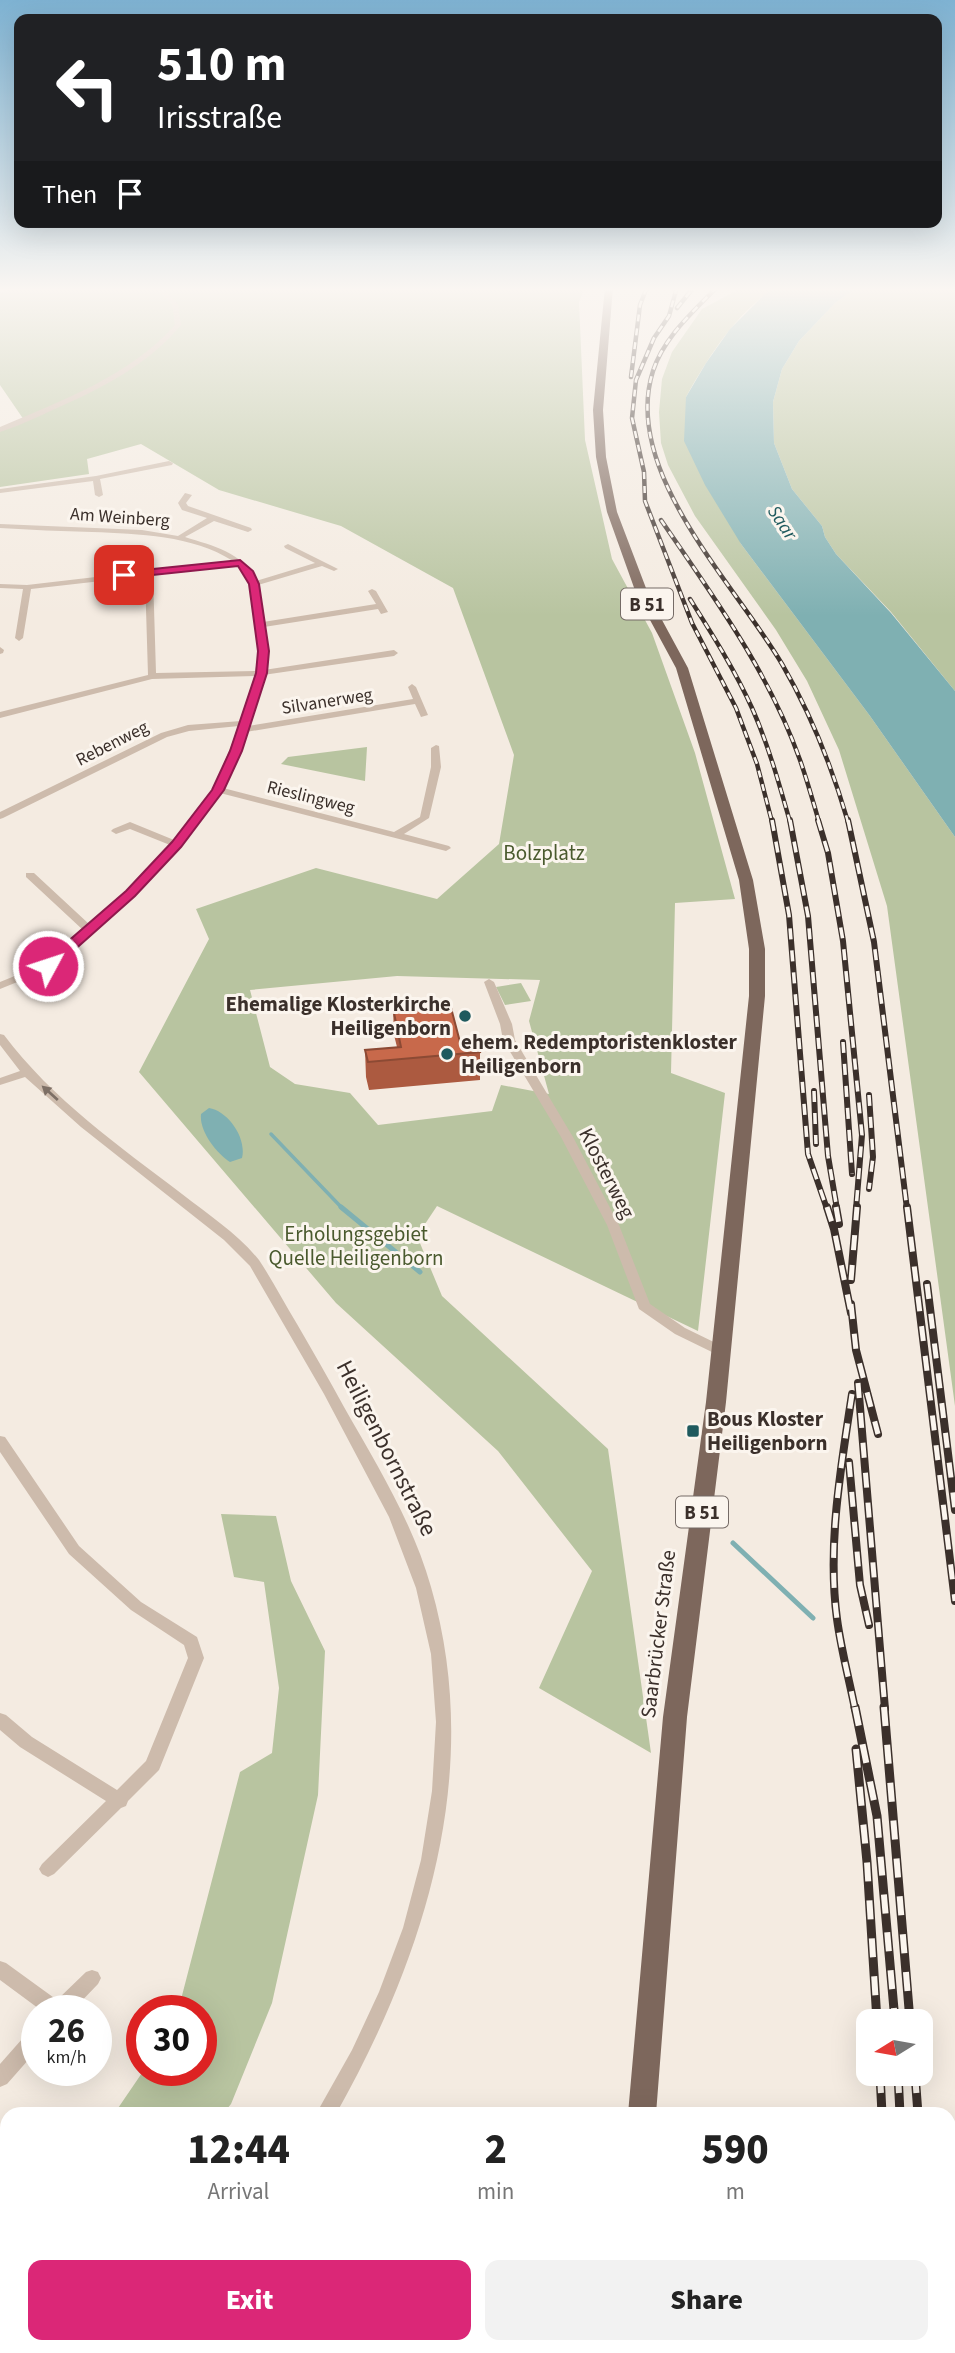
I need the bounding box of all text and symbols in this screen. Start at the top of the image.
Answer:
text: 510 m [157,30,286,100]
icon: left [42,42,133,133]
text: Irisstraße [157,95,282,141]
icon: arrive [111,175,149,213]
text: Then [42,176,97,213]
water label: Saar [760,500,804,547]
street label: Am Weinberg [69,502,171,533]
pin [94,545,154,605]
icon: arrive [105,556,143,594]
road number: B 51 [621,589,673,620]
street label: Silvanerweg [280,682,374,721]
street label: Rebenweg [72,715,153,772]
street label: Rieslingweg [264,775,357,820]
park label: Bolzplatz [503,838,585,868]
position arrow [11,929,85,1003]
place label: Ehemalige Klosterkirche Heiligenborn [225,989,451,1043]
marker: Ehemalige Klosterkirche Heiligenborn [457,1008,473,1024]
place label: ehem. Redemptoristenkloster Heiligenborn [461,1027,738,1081]
marker: ehem. Redemptoristenkloster Heiligenborn [439,1046,455,1062]
one-way arrow [42,1085,59,1101]
street label: Klosterweg [571,1123,643,1224]
park label: Erholungsgebiet Quelle Heiligenborn [269,1219,443,1273]
street label: Heiligenbornstraße [327,1354,446,1542]
place label: Bous Kloster Heiligenborn [707,1404,827,1458]
marker: Bous Kloster Heiligenborn [685,1423,701,1439]
road number: B 51 [676,1496,728,1528]
street label: Saarbrücker Straße [633,1548,683,1720]
speed limit sign: 30 [126,1995,217,2086]
text: 26 [48,2006,85,2056]
north arrow [856,2009,933,2086]
map controls [856,2009,933,2086]
text: km/h [47,2045,86,2070]
text: 12:44 [187,2120,290,2180]
text: 2 [484,2120,507,2180]
text: 590 [702,2120,769,2180]
text: Arrival [208,2175,269,2208]
text: min [477,2175,514,2208]
text: m [726,2175,745,2208]
button: Exit [28,2260,471,2340]
button: Share [485,2260,928,2340]

